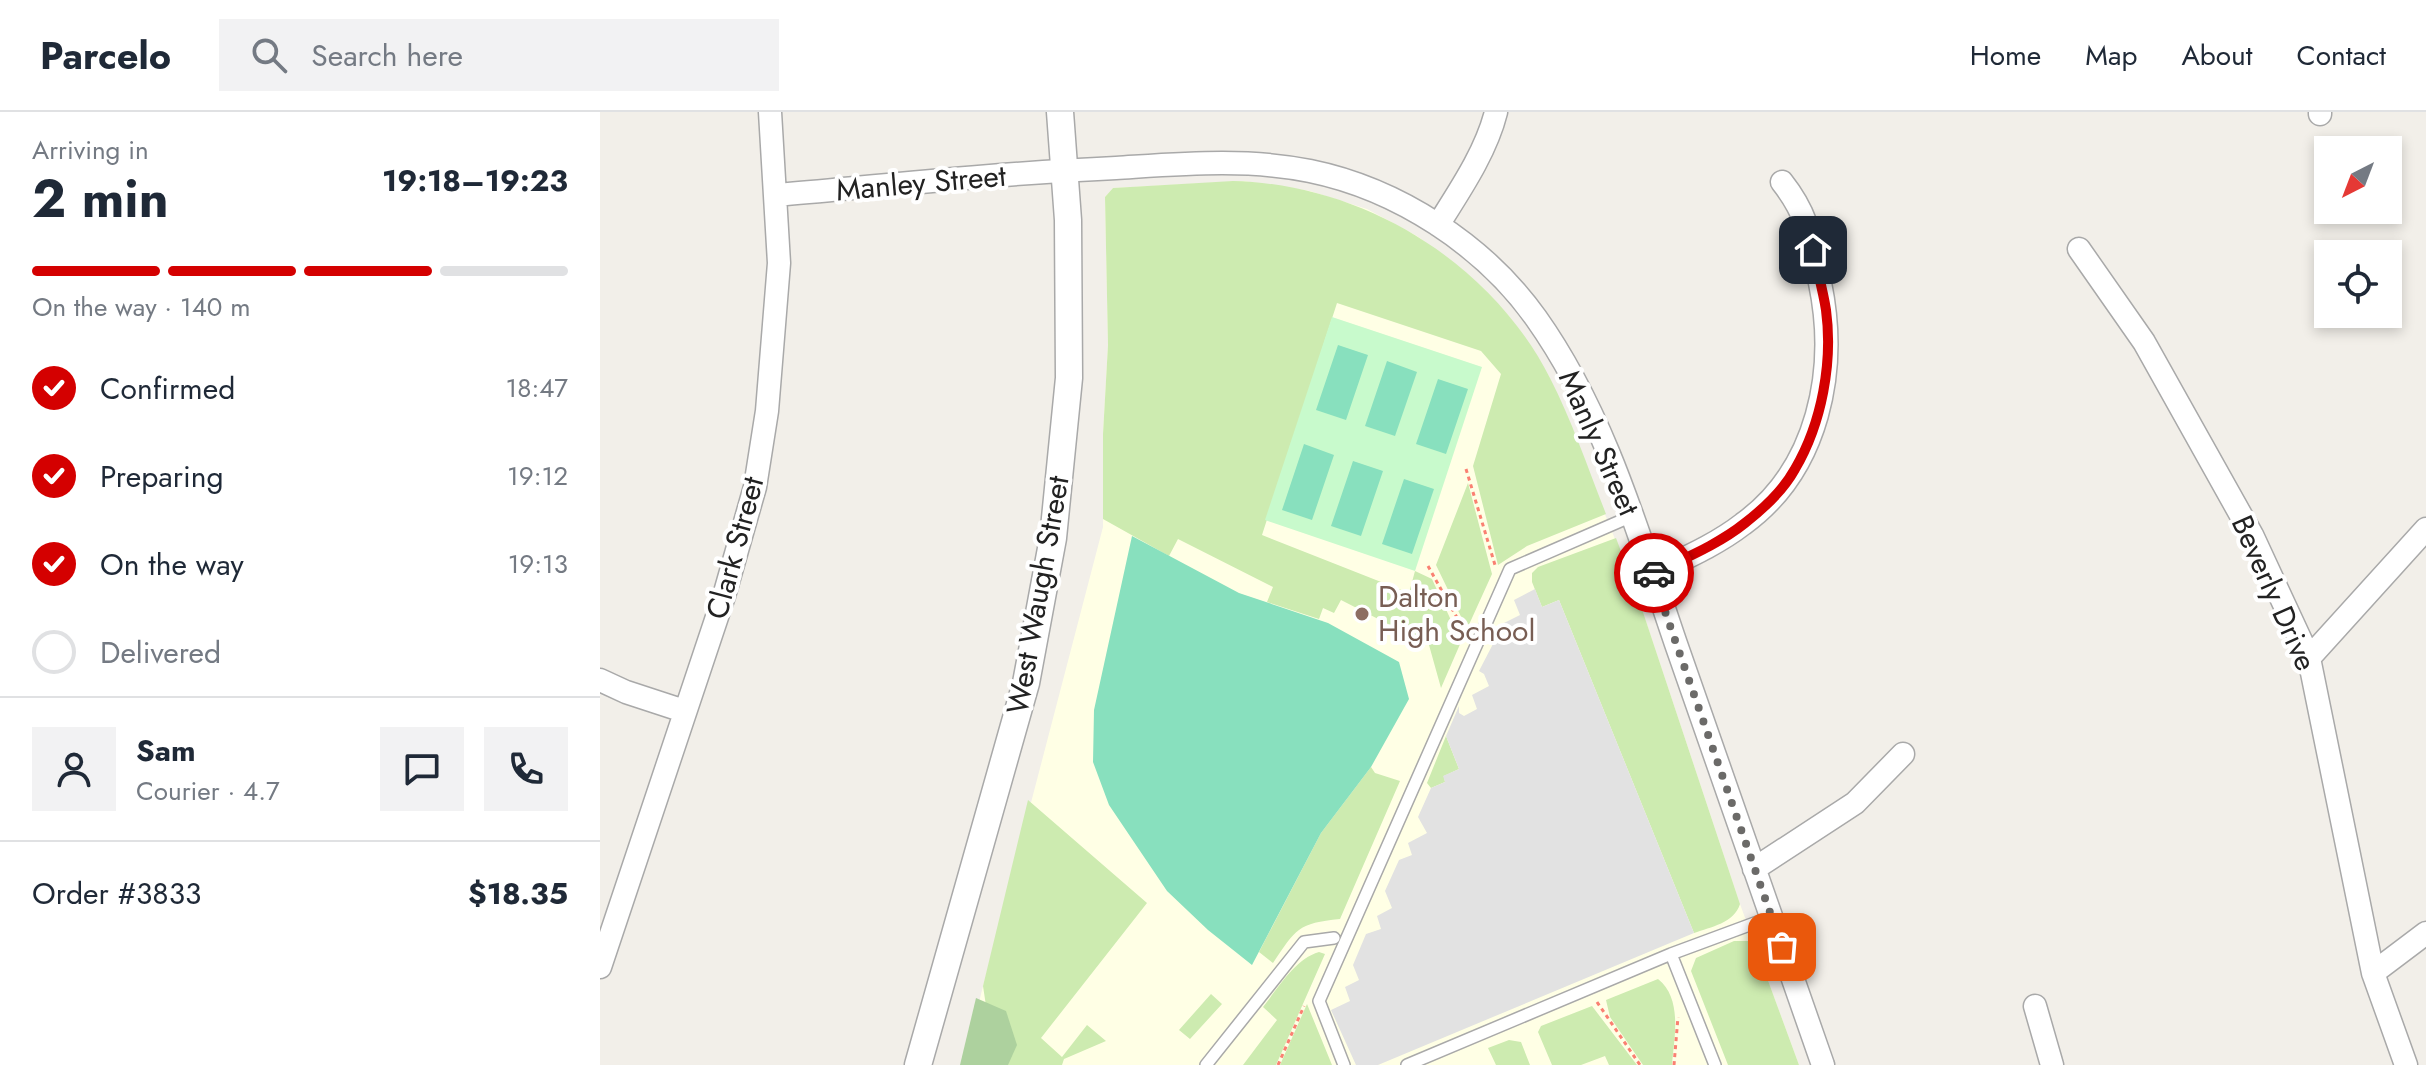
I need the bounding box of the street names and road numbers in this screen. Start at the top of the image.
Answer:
street label: Manley Street [834,154,1008,211]
street label: Manly Street [1548,363,1651,523]
street label: Clark Street [695,471,774,624]
street label: West Waugh Street [995,472,1080,717]
street label: Beverly Drive [2221,508,2328,677]

